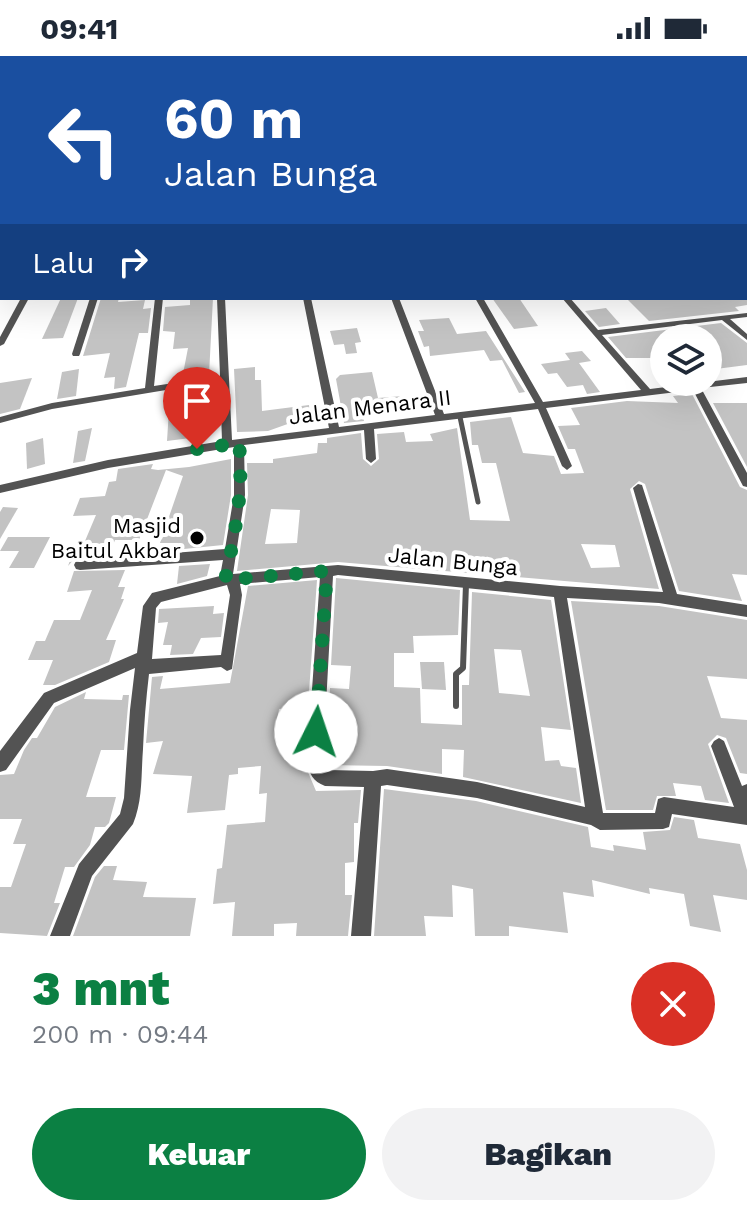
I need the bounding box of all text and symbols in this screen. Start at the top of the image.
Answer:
text: 09:41 [40,11,118,46]
text: 60 m [164,86,303,152]
icon: left [32,88,136,192]
text: Jalan Bunga [164,153,378,195]
icon: right [111,240,155,284]
text: Lalu [32,245,95,280]
map controls [650,324,722,396]
button: layers [650,324,722,396]
pin [163,367,231,449]
icon: arrive [175,379,219,423]
street label: Jalan Menara II [287,385,453,429]
place label: Masjid Baitul Akbar [51,513,181,563]
marker: Masjid Baitul Akbar [188,529,206,547]
street label: Jalan Bunga [387,542,519,580]
position arrow [274,690,358,774]
text: 3 mnt [32,960,169,1017]
button: close [631,962,715,1046]
text: 200 m · 09:44 [32,1019,208,1049]
button: Keluar [32,1108,366,1200]
button: Bagikan [382,1108,715,1200]

